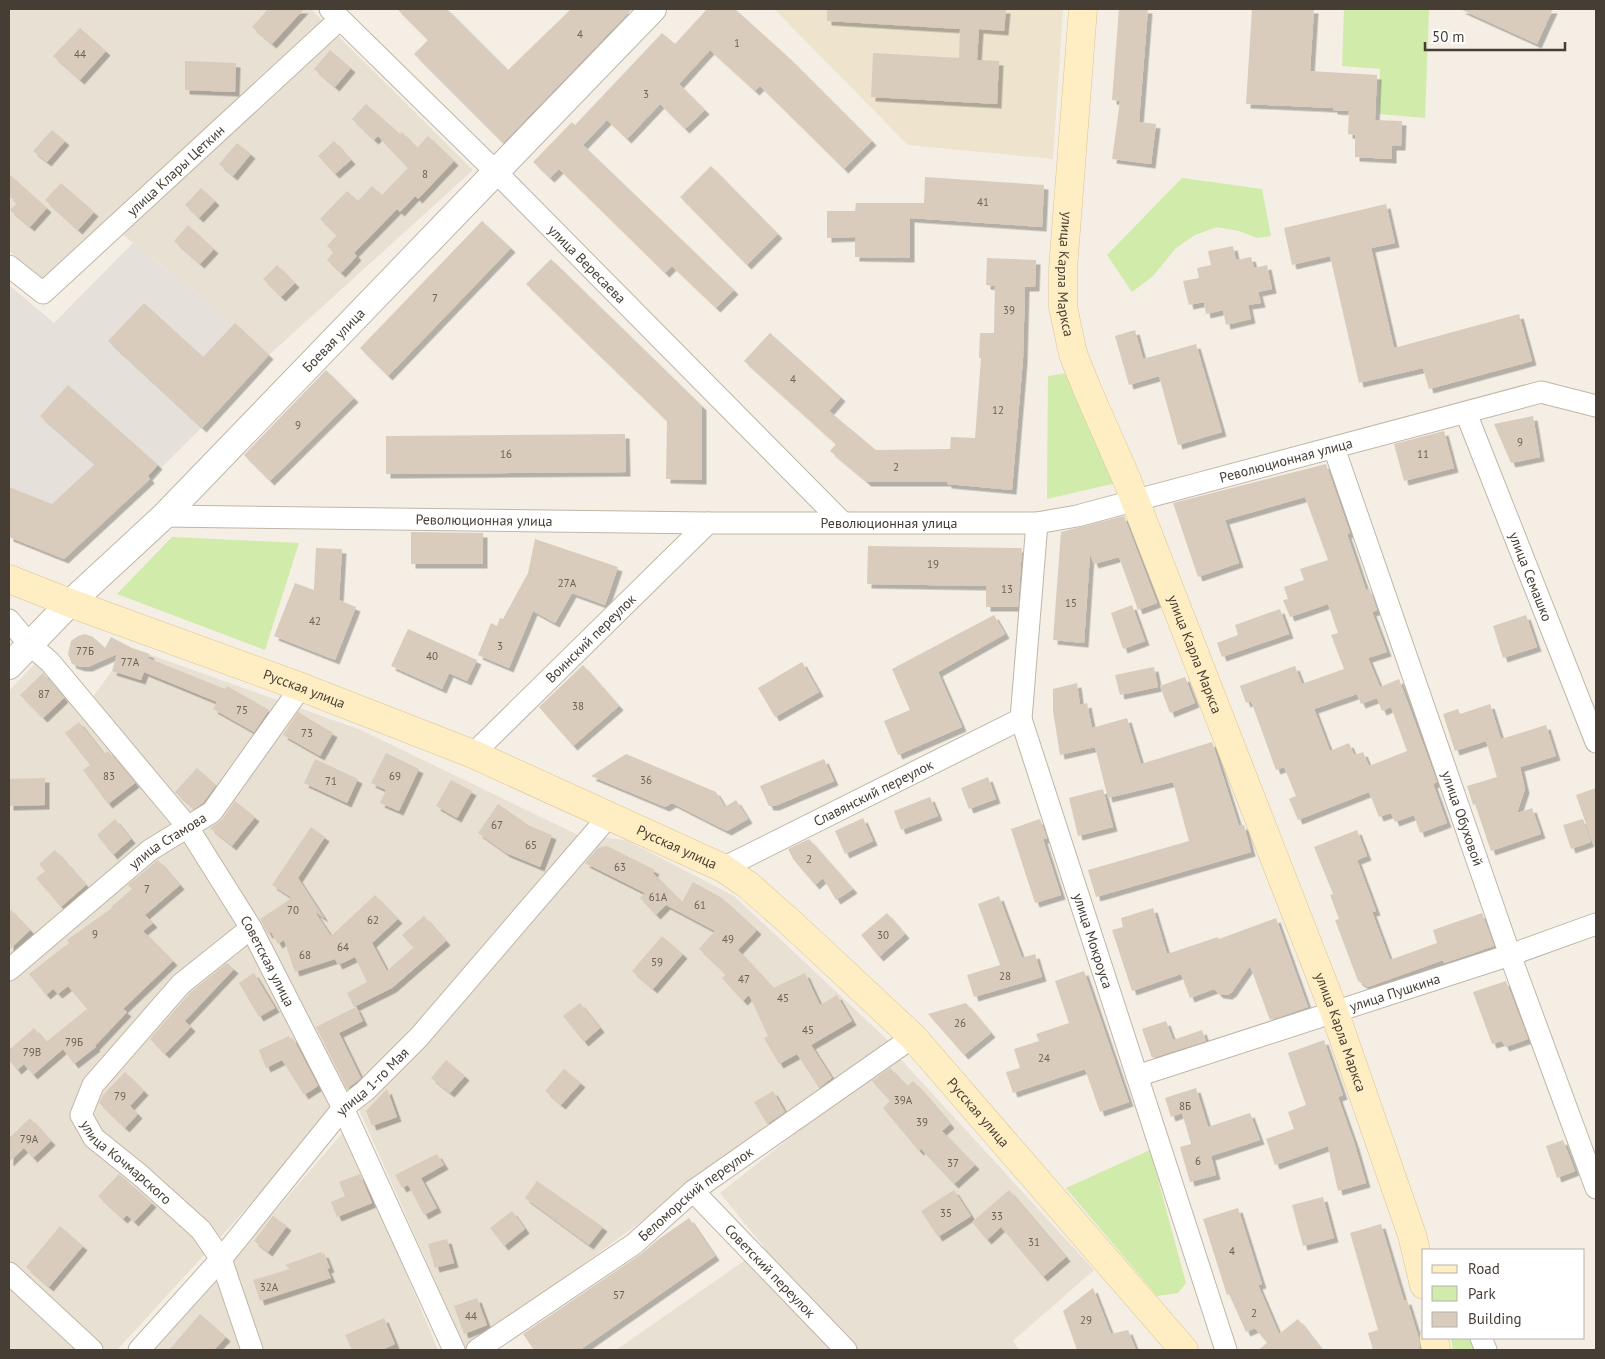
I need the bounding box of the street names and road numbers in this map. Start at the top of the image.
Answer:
street label: улица Клары Цеткин [123,121,228,220]
street label: улица Карла Маркса [1054,211,1078,338]
street label: улица Вересаева [544,221,630,307]
street label: Боевая улица [298,304,369,376]
street label: Революционная улица [1218,434,1355,487]
street label: Революционная улица [415,510,553,530]
street label: Революционная улица [820,514,958,532]
street label: улица Семашко [1505,529,1556,624]
street label: Воинский переулок [542,590,640,687]
street label: улица Карла Маркса [1164,593,1226,716]
street label: Русская улица [261,665,348,712]
street label: Славянский переулок [810,755,936,830]
street label: улица Обуховой [1438,768,1487,868]
street label: улица Стамова [125,809,210,873]
street label: Русская улица [634,821,720,873]
street label: улица Мокроуса [1069,891,1117,991]
street label: Советская улица [236,912,299,1010]
street label: улица Пушкина [1347,969,1442,1015]
street label: улица Карла Маркса [1311,970,1370,1094]
street label: улица 1-го Мая [332,1044,412,1119]
street label: Русская улица [943,1074,1013,1151]
street label: улица Кочмарского [77,1117,175,1208]
street label: Беломорский переулок [634,1143,757,1245]
street label: Советский переулок [721,1220,819,1322]

